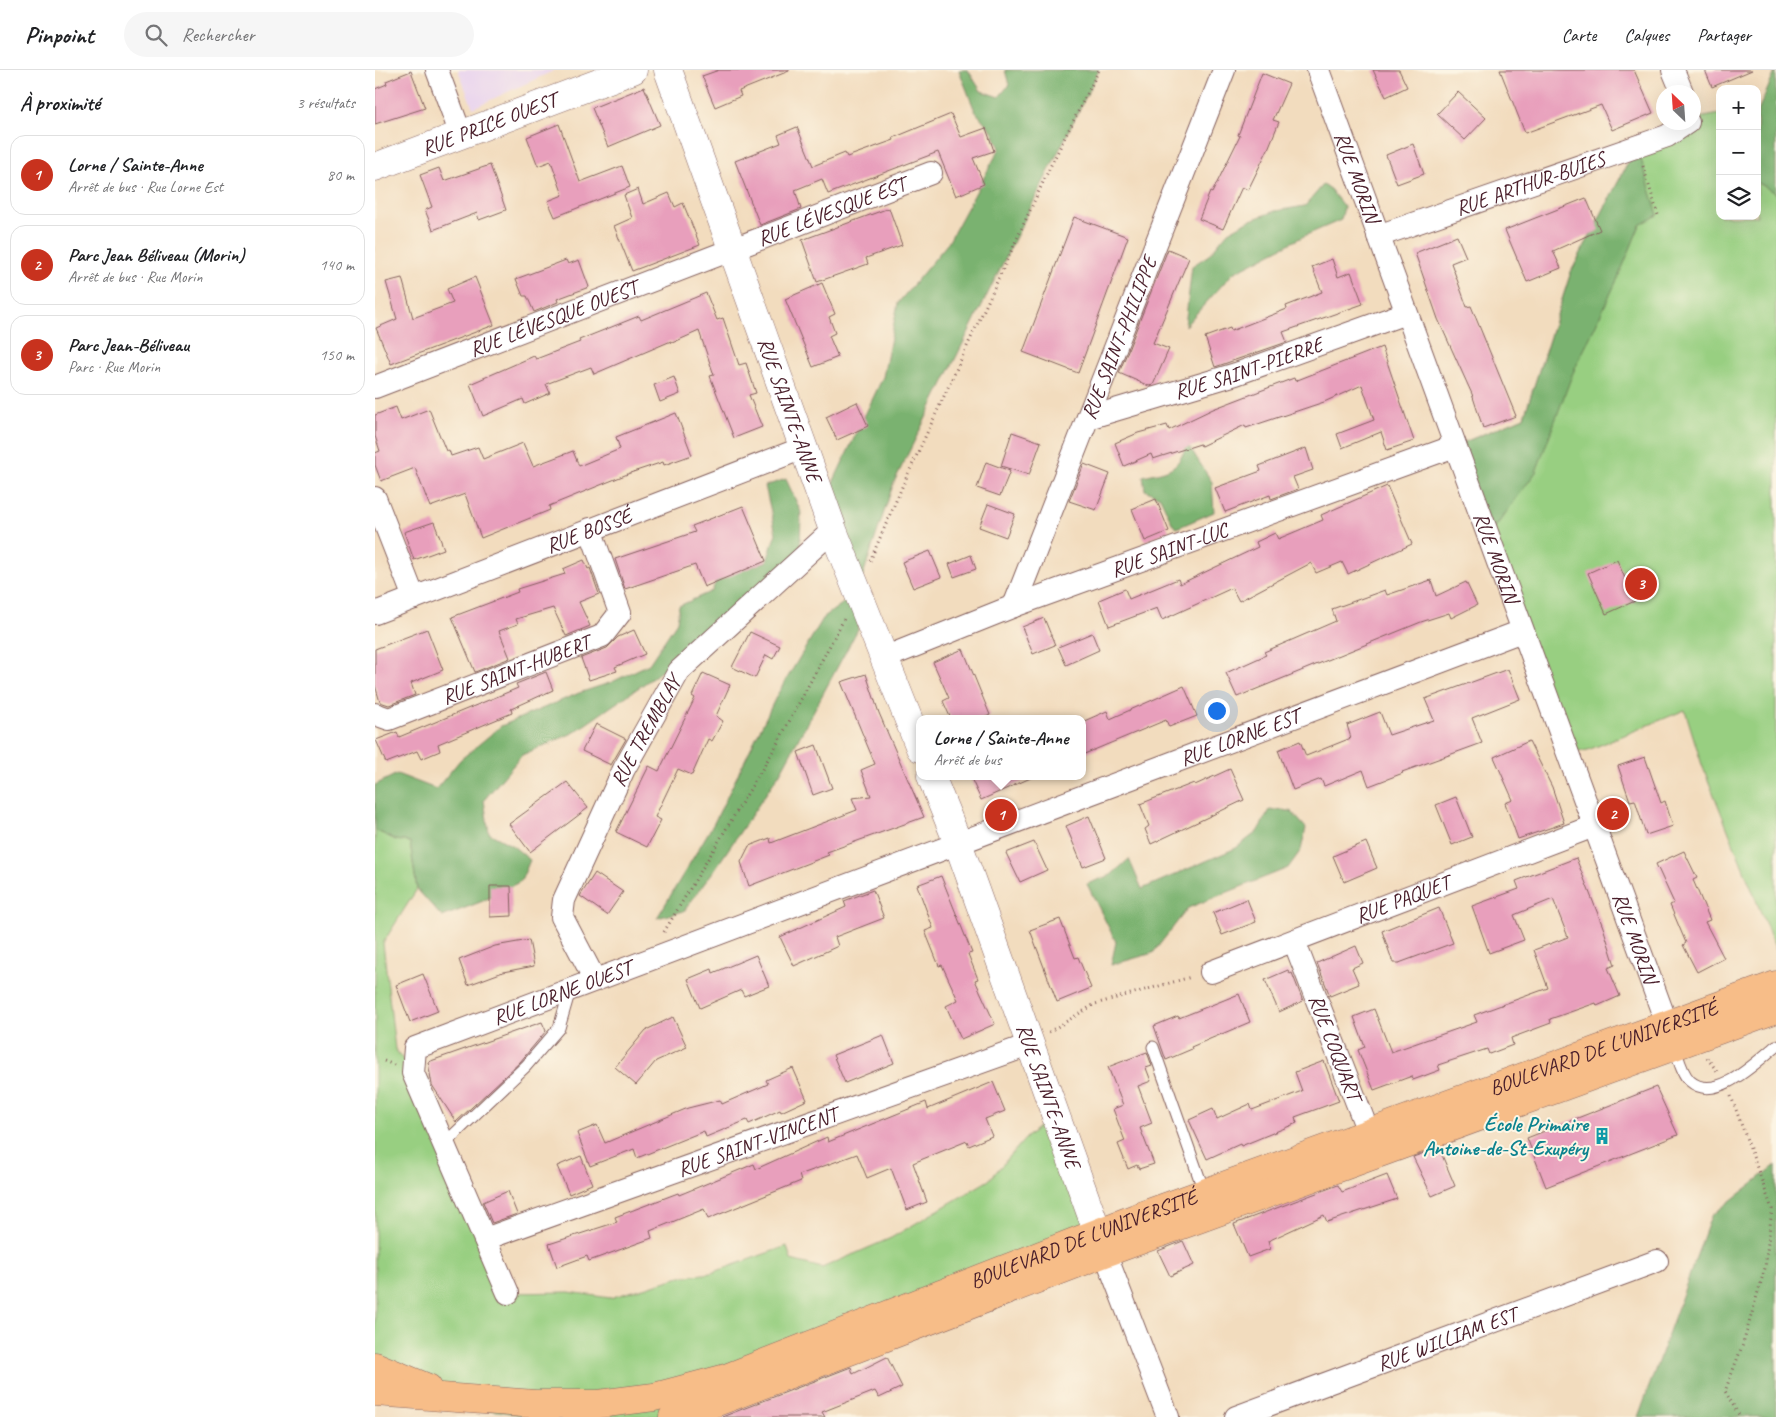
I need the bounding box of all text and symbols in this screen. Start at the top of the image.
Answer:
search box [124,12,474,57]
text: Pinpoint [25,20,94,50]
icon: search [142,21,170,49]
text: Rechercher [182,23,255,47]
text: Carte [1562,24,1596,46]
text: Calques [1624,24,1669,46]
text: Partager [1697,24,1751,46]
street label: RUE PRICE OUEST [418,85,566,161]
north arrow [1656,85,1701,130]
map controls [1716,85,1761,220]
button: + [1716,85,1761,130]
text: À proximité [20,90,100,116]
text: 3 résultats [296,93,355,113]
street label: RUE MORIN [1329,128,1387,229]
button: − [1716,130,1761,175]
street label: RUE ARTHUR-BUIES [1452,145,1611,221]
text: Lorne / Sainte-Anne [68,153,203,177]
text: 1 [33,165,41,185]
text: 80 m [327,165,354,185]
street label: RUE LÉVESQUE EST [754,169,914,252]
button: layers [1716,175,1761,220]
text: Arrêt de bus · Rue Lorne Est [68,177,223,197]
text: Parc Jean Béliveau (Morin) [68,243,244,267]
street label: RUE SAINT-PHILIPPE [1075,250,1164,423]
text: 2 [33,255,41,275]
text: 140 m [320,255,354,275]
text: Arrêt de bus · Rue Morin [68,267,203,287]
street label: RUE LÉVESQUE OUEST [466,272,646,362]
street label: RUE SAINT-PIERRE [1171,330,1328,405]
text: Parc Jean-Béliveau [68,333,189,357]
street label: RUE SAINTE-ANNE [752,334,829,488]
text: 3 [33,345,41,365]
text: 150 m [320,345,354,365]
text: Parc · Rue Morin [68,357,160,377]
street label: RUE BOSSÉ [542,501,638,559]
street label: RUE MORIN [1468,509,1526,609]
street label: RUE SAINT-LUC [1107,516,1234,583]
pin: 3 [1625,565,1657,603]
street label: RUE SAINT-HUBERT [438,627,598,710]
street label: RUE TREMBLAY [605,667,689,790]
your location [1204,698,1230,724]
street label: RUE LORNE EST [1176,701,1308,772]
popup [916,715,1086,780]
text: Lorne / Sainte-Anne [934,726,1068,750]
text: Arrêt de bus [934,750,1001,770]
pin: 2 [1597,795,1629,833]
pin: 1 [985,796,1017,834]
street label: RUE PAQUET [1352,868,1458,929]
street label: RUE MORIN [1607,889,1665,990]
street label: RUE LORNE OUEST [489,953,640,1031]
street label: RUE COQUART [1303,991,1369,1109]
street label: BOULEVARD DE L'UNIVERSITÉ [1486,993,1724,1101]
street label: RUE SAINTE-ANNE [1011,1020,1087,1174]
street label: RUE SAINT-VINCENT [674,1100,846,1182]
place label: École Primaire Antoine-de-St-Exupéry [1423,1111,1590,1162]
building icon: École Primaire Antoine-de-St-Exupéry [1592,1126,1612,1146]
street label: BOULEVARD DE L'UNIVERSITÉ [966,1183,1203,1294]
street label: RUE WILLIAM EST [1373,1300,1525,1377]

